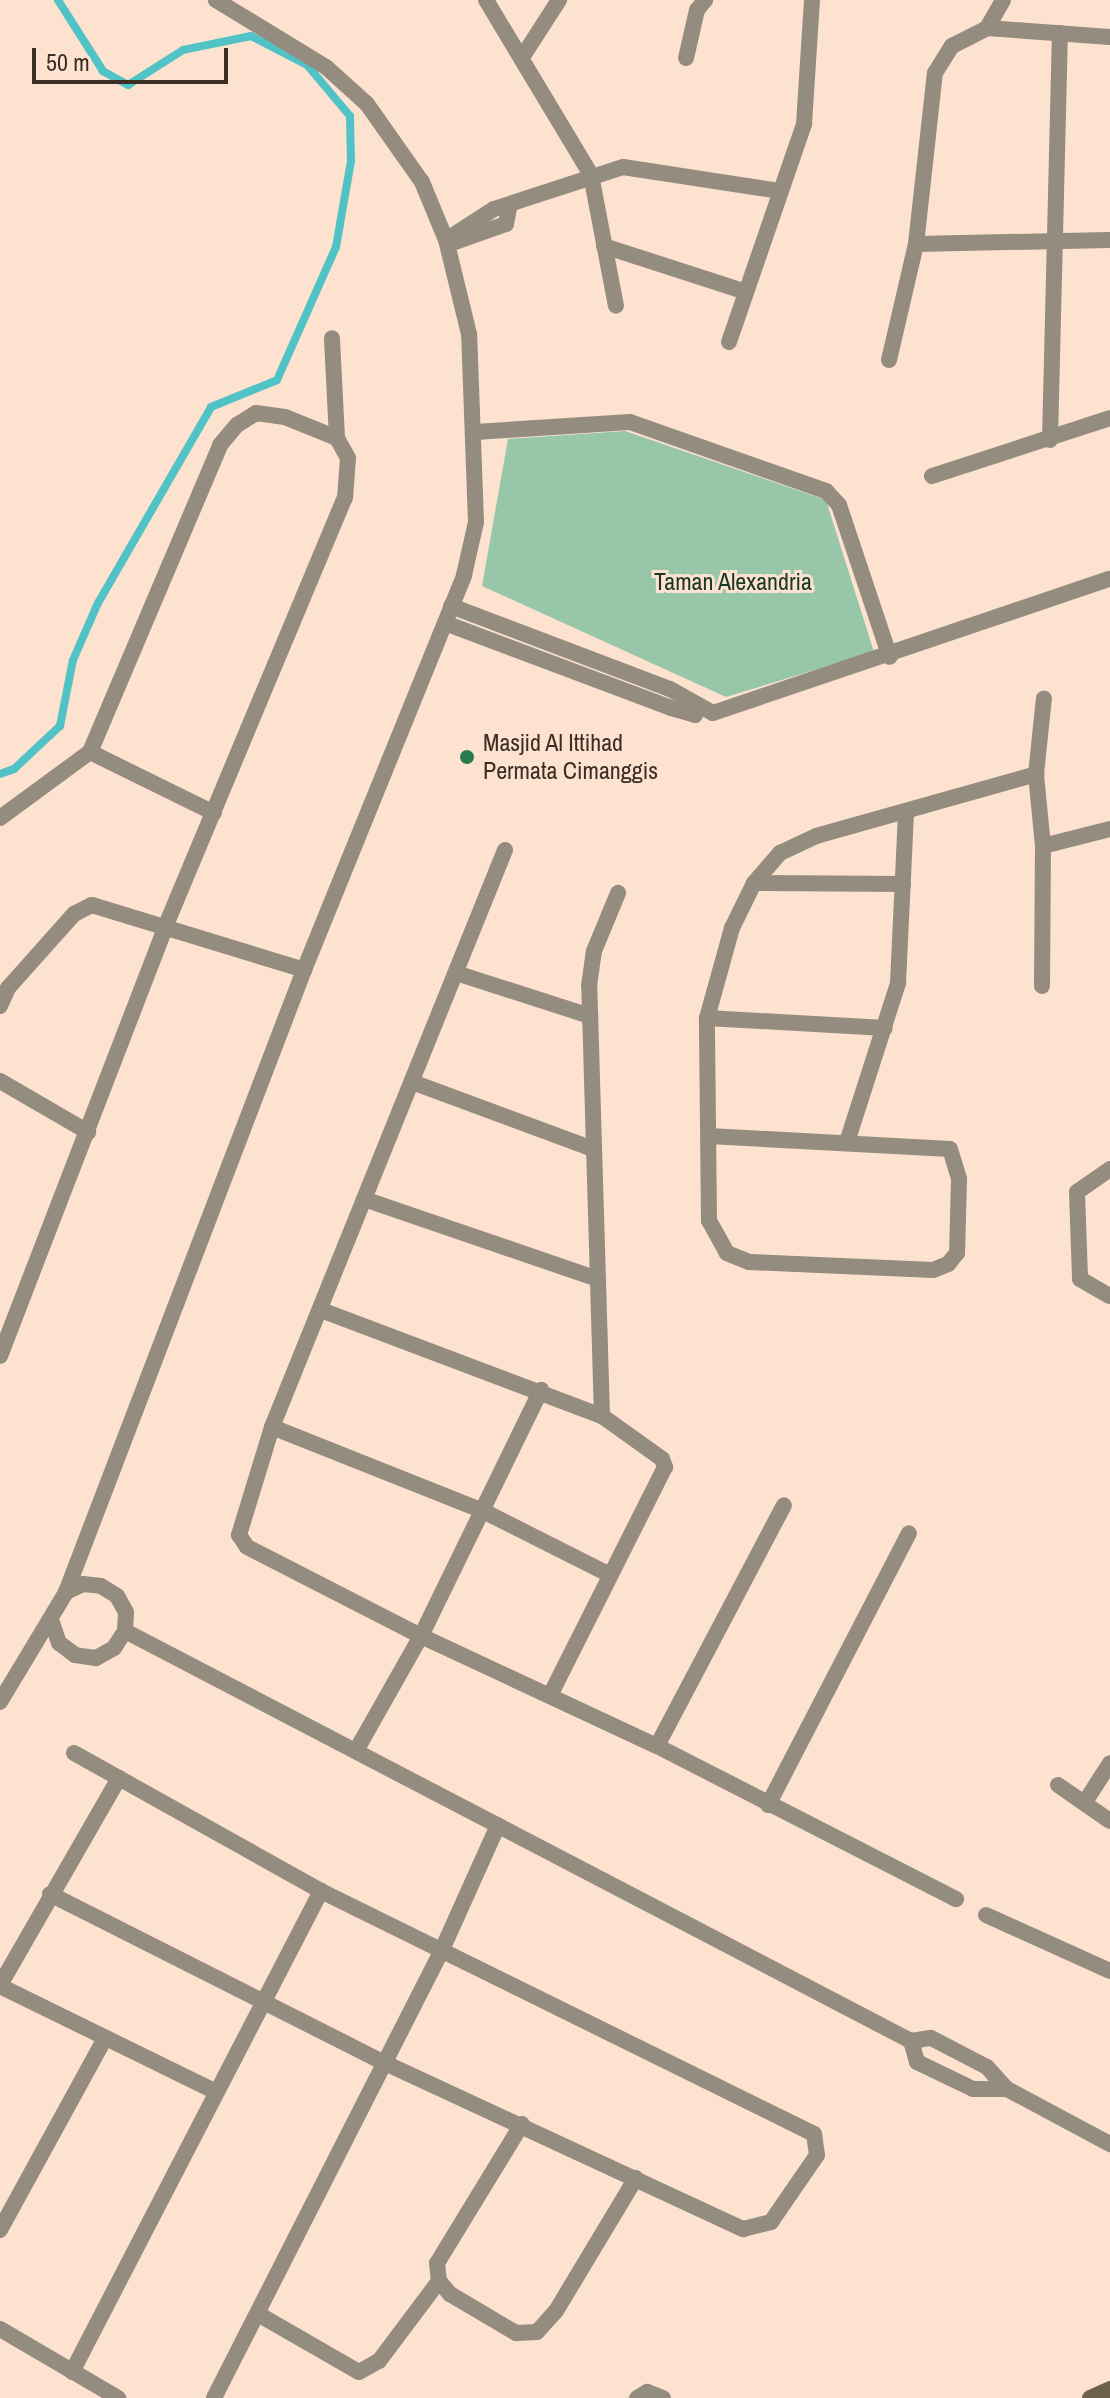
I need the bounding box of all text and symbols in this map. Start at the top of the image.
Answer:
scale bar [36,32,232,82]
text: 50 m [46,46,90,78]
park label: Taman Alexandria [654,568,812,596]
place label: Masjid Al Ittihad Permata Cimanggis [483,729,658,785]
marker: Masjid Al Ittihad Permata Cimanggis [458,748,476,766]

